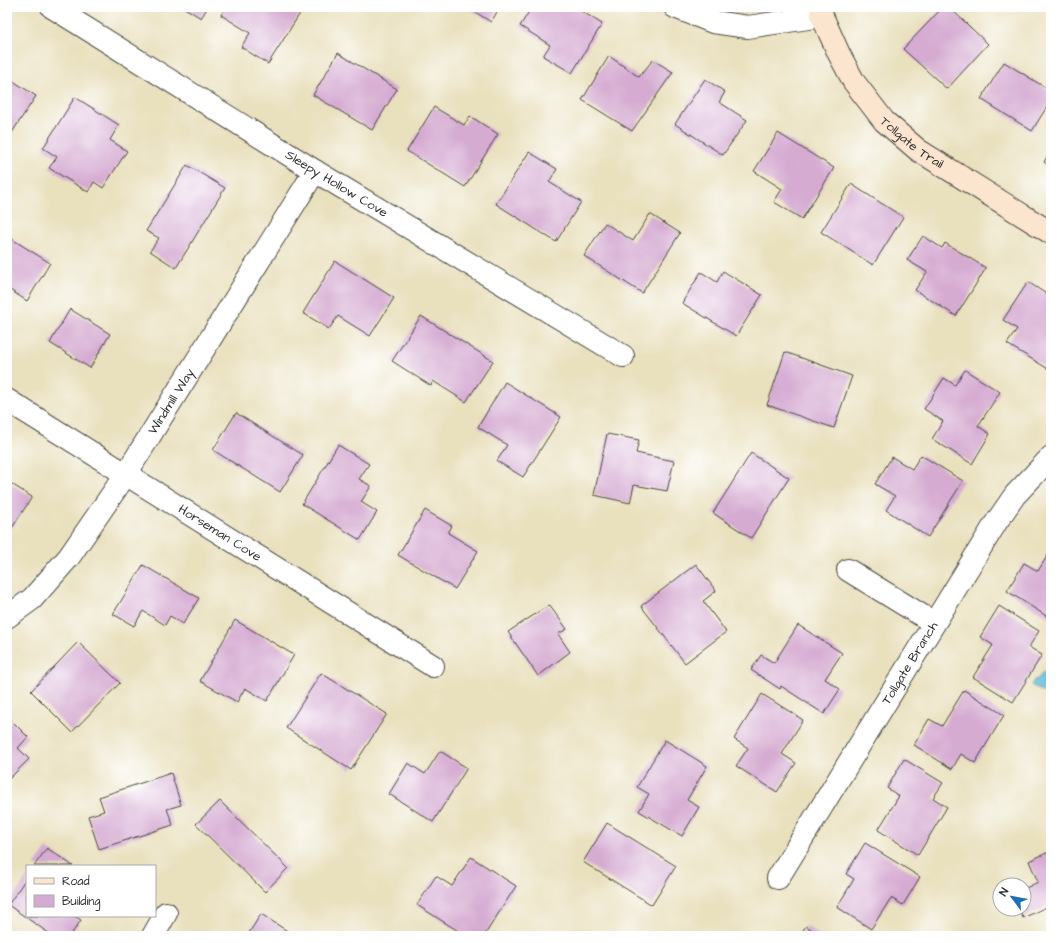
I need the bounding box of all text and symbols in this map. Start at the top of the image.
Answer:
street label: Tollgate Trail [876,112,947,173]
street label: Sleepy Hollow Cove [282,146,391,222]
street label: Windmill Way [144,365,200,438]
street label: Horseman Cove [175,500,265,566]
street label: Tollgate Branch [877,618,942,708]
legend [26,865,156,917]
text: Road [62,873,90,890]
north arrow [992,877,1032,917]
text: N [996,885,1012,899]
text: Building [62,893,100,911]

